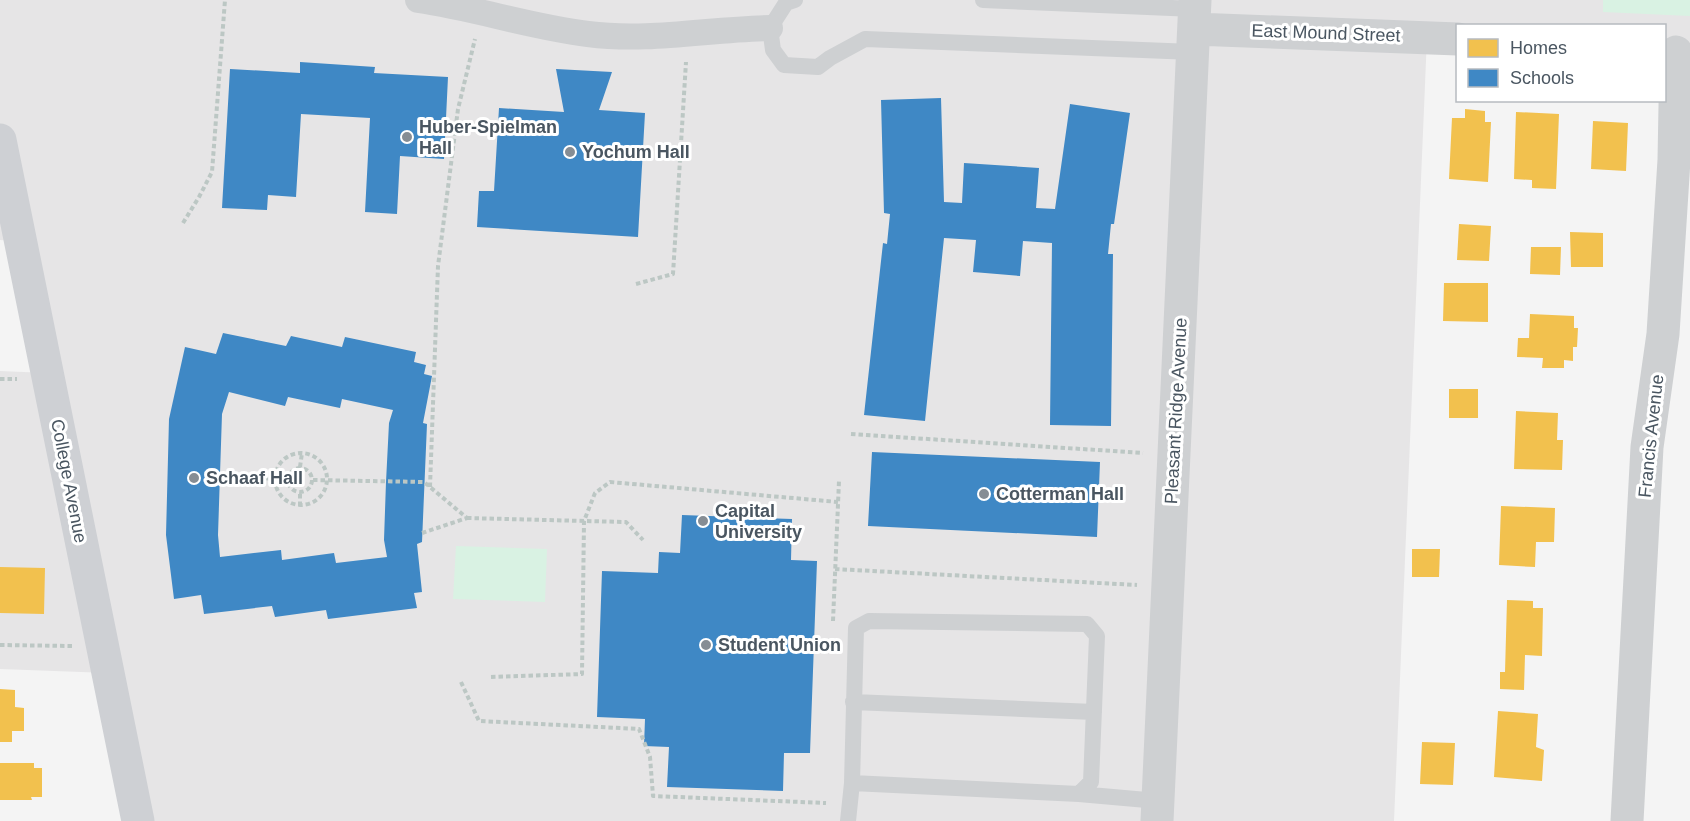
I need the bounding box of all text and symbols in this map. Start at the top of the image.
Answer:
street label: East Mound Street [1251,20,1401,46]
legend [1456,24,1666,102]
text: Homes [1510,38,1567,58]
text: Schools [1510,68,1574,88]
place label: Huber-Spielman Hall [419,117,557,158]
marker: Huber-Spielman Hall [400,130,414,144]
place label: Yochum Hall [582,142,690,162]
marker: Yochum Hall [563,145,577,159]
street label: Pleasant Ridge Avenue [1161,317,1191,505]
street label: Francis Avenue [1635,373,1667,499]
street label: College Avenue [47,417,91,545]
place label: Schaaf Hall [206,468,303,488]
marker: Schaaf Hall [187,471,201,485]
place label: Cotterman Hall [996,484,1124,504]
marker: Cotterman Hall [977,487,991,501]
place label: Capital University [715,501,802,542]
marker: Capital University [696,514,710,528]
place label: Student Union [718,635,841,655]
marker: Student Union [699,638,713,652]

